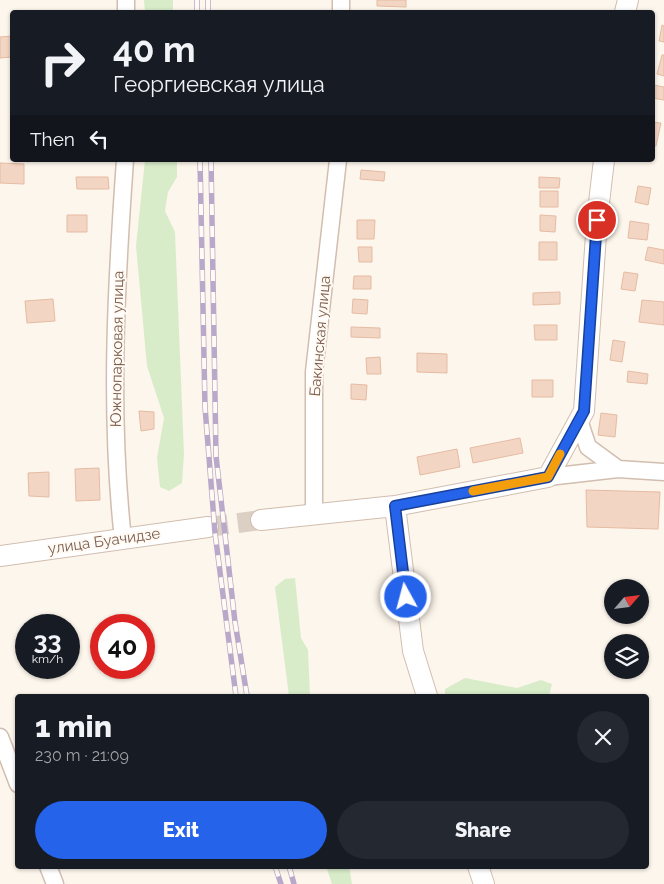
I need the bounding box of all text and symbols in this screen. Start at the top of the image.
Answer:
text: 40 m [113,29,195,70]
icon: right [30,30,95,95]
text: Георгиевская улица [113,71,325,97]
icon: left [85,125,113,153]
text: Then [30,128,75,150]
pin [576,199,618,241]
icon: arrive [583,206,611,234]
street label: Южнопарковая улица [107,271,127,427]
street label: Бакинская улица [306,275,334,397]
street label: улица Буачидзе [47,524,161,558]
position arrow [379,570,431,622]
north arrow [604,579,649,624]
map controls [604,579,649,679]
speed limit sign: 40 [90,614,155,679]
text: 33 [34,625,61,655]
button: layers [604,634,649,679]
text: km/h [32,652,63,666]
text: 1 min [35,709,112,744]
button: close [577,711,629,763]
text: 230 m · 21:09 [35,746,129,765]
button: Exit [35,801,327,859]
button: Share [337,801,629,859]

